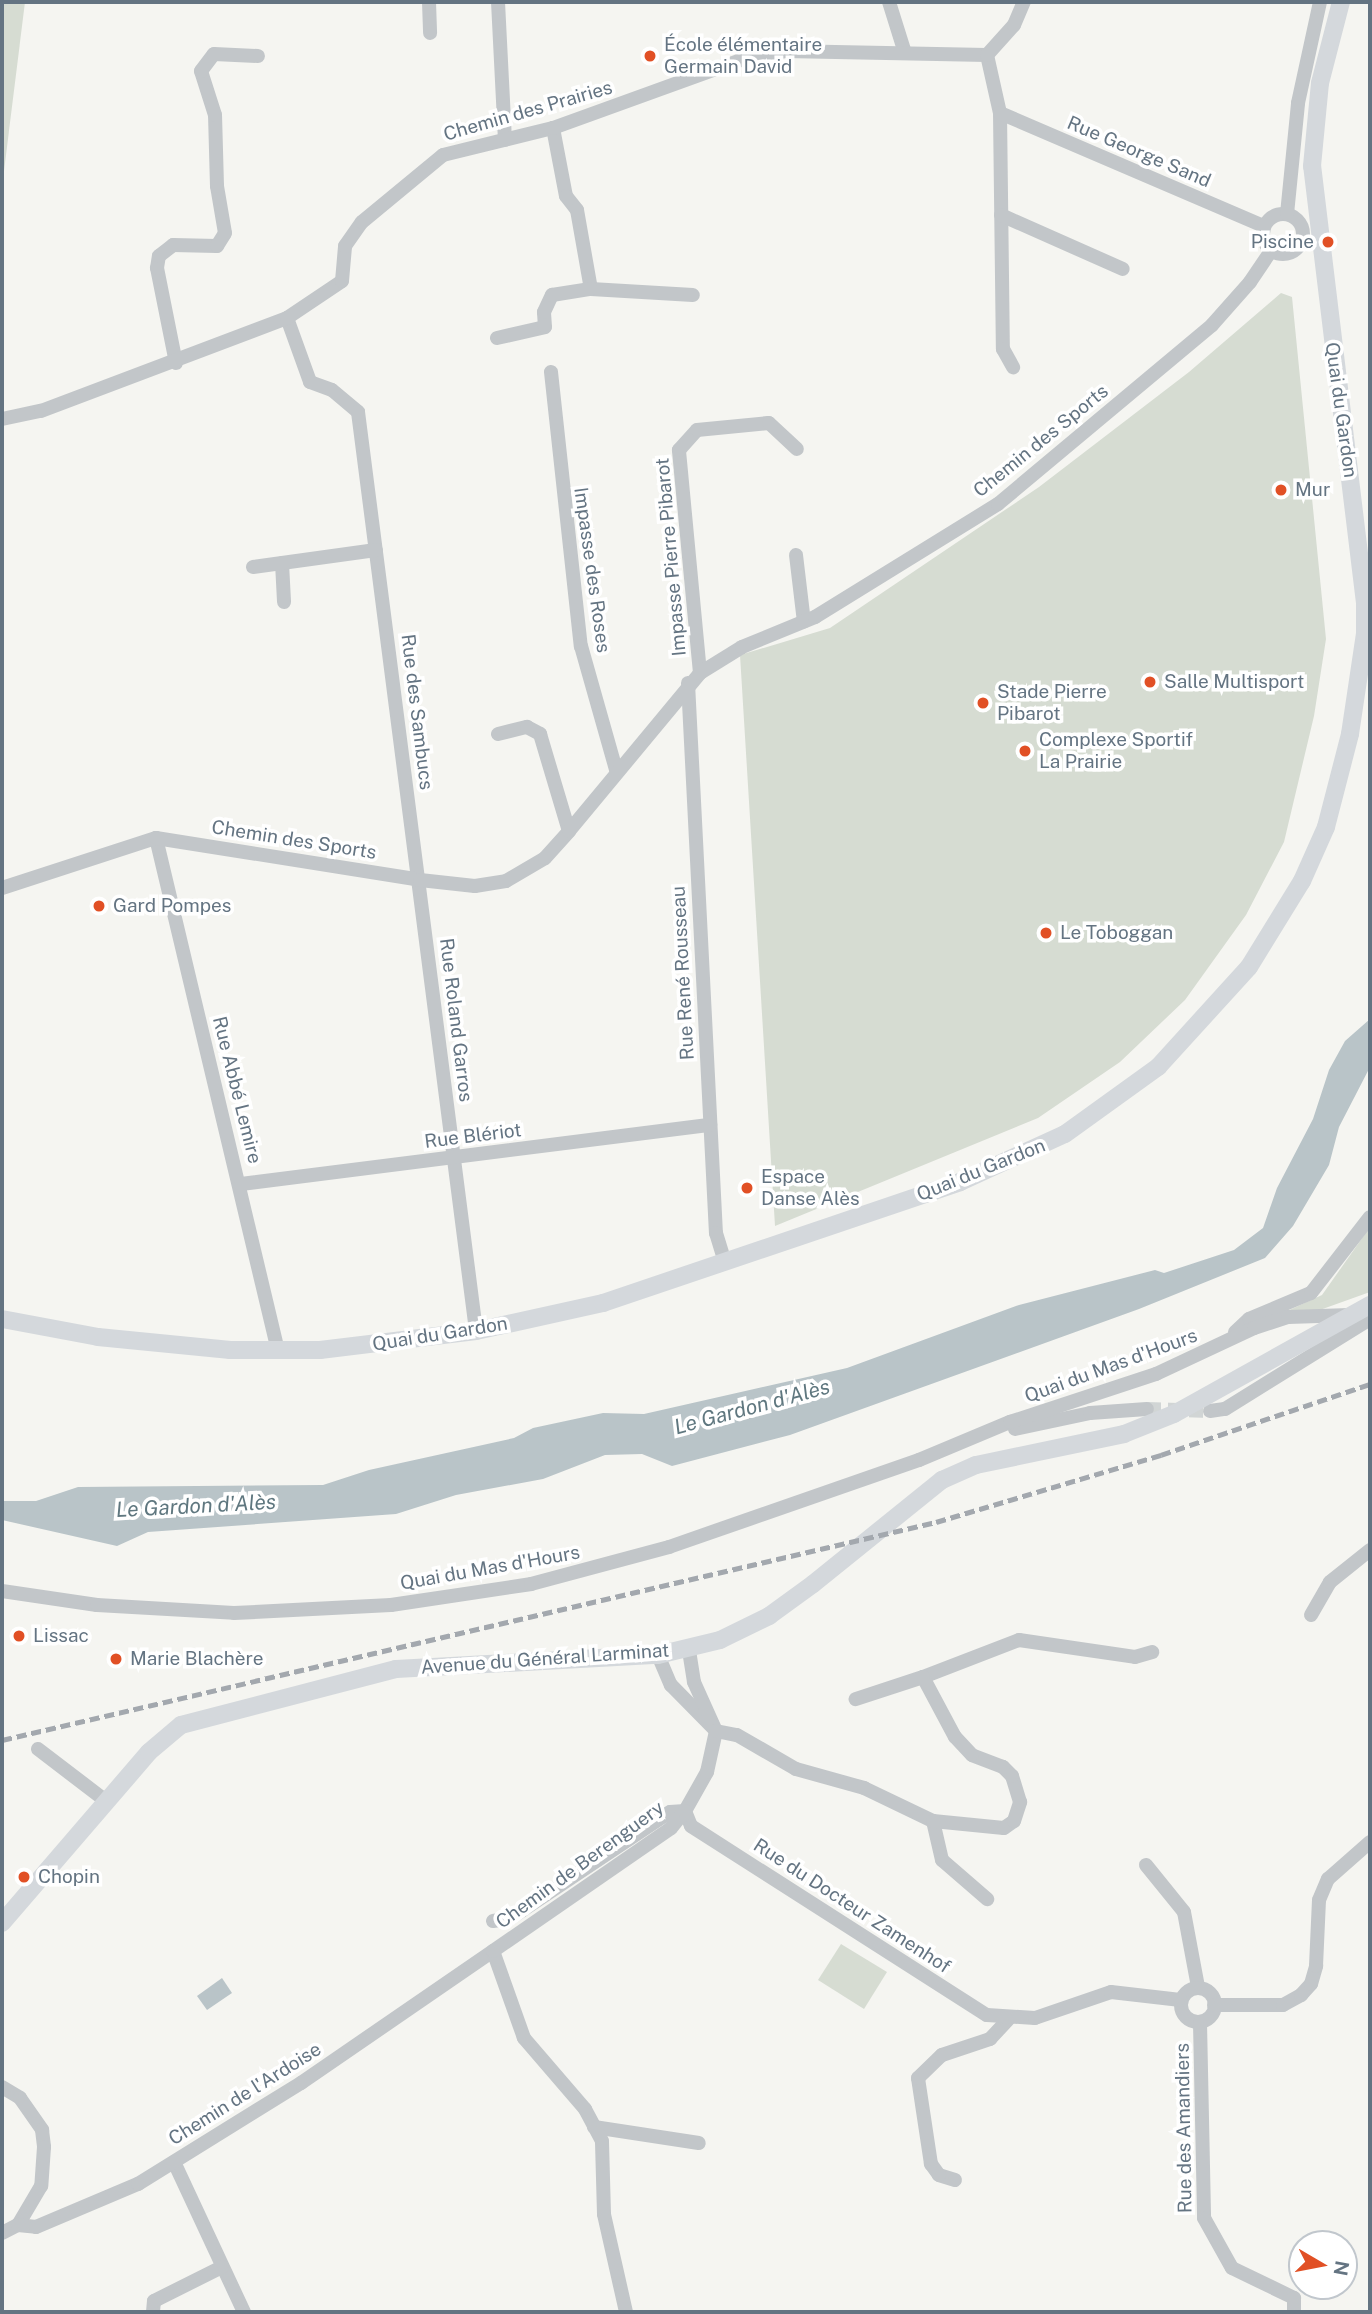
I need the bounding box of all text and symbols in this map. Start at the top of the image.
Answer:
place label: École élémentaire Germain David [664,34,823,78]
marker: École élémentaire Germain David [642,48,658,64]
street label: Chemin des Prairies [441,76,615,146]
street label: Rue George Sand [1064,111,1214,193]
place label: Piscine [1251,231,1314,253]
marker: Piscine [1320,234,1336,250]
street label: Quai du Gardon [1320,341,1362,479]
street label: Chemin des Sports [969,380,1113,502]
street label: Impasse Pierre Pibarot [651,457,691,657]
place label: Mur [1295,479,1330,501]
marker: Mur [1273,482,1289,498]
street label: Impasse des Roses [569,486,615,654]
street label: Rue des Sambucs [396,633,438,791]
place label: Salle Multisport [1164,671,1305,693]
marker: Salle Multisport [1142,674,1158,690]
place label: Stade Pierre Pibarot [997,681,1107,725]
marker: Stade Pierre Pibarot [975,695,991,711]
place label: Complexe Sportif La Prairie [1039,729,1193,773]
marker: Complexe Sportif La Prairie [1017,743,1033,759]
street label: Chemin des Sports [210,816,378,864]
street label: Rue René Rousseau [667,885,699,1061]
place label: Gard Pompes [113,895,231,917]
marker: Gard Pompes [91,898,107,914]
place label: Le Toboggan [1060,922,1173,944]
marker: Le Toboggan [1038,925,1054,941]
street label: Rue Roland Garros [435,937,477,1103]
street label: Rue Abbé Lemire [208,1014,266,1166]
street label: Rue Blériot [423,1119,523,1153]
street label: Quai du Gardon [913,1134,1049,1206]
place label: Espace Danse Alès [761,1166,860,1210]
marker: Espace Danse Alès [739,1180,755,1196]
street label: Quai du Gardon [371,1312,509,1356]
street label: Quai du Mas d'Hours [1021,1324,1201,1408]
water label: Le Gardon d'Alès [671,1374,833,1440]
water label: Le Gardon d'Alès [115,1489,277,1523]
street label: Quai du Mas d'Hours [398,1541,582,1595]
place label: Lissac [33,1625,89,1647]
marker: Lissac [11,1628,27,1644]
street label: Avenue du Général Larminat [420,1639,670,1679]
place label: Marie Blachère [130,1648,264,1670]
marker: Marie Blachère [108,1651,124,1667]
street label: Chemin de Berenguery [492,1796,668,1934]
street label: Rue du Docteur Zamenhof [749,1834,955,1978]
place label: Chopin [38,1866,100,1888]
marker: Chopin [16,1869,32,1885]
street label: Chemin de l'Ardoise [164,2038,326,2150]
street label: Rue des Amandiers [1171,2042,1197,2214]
north arrow [1288,2230,1358,2300]
text: N [1330,2259,1354,2278]

